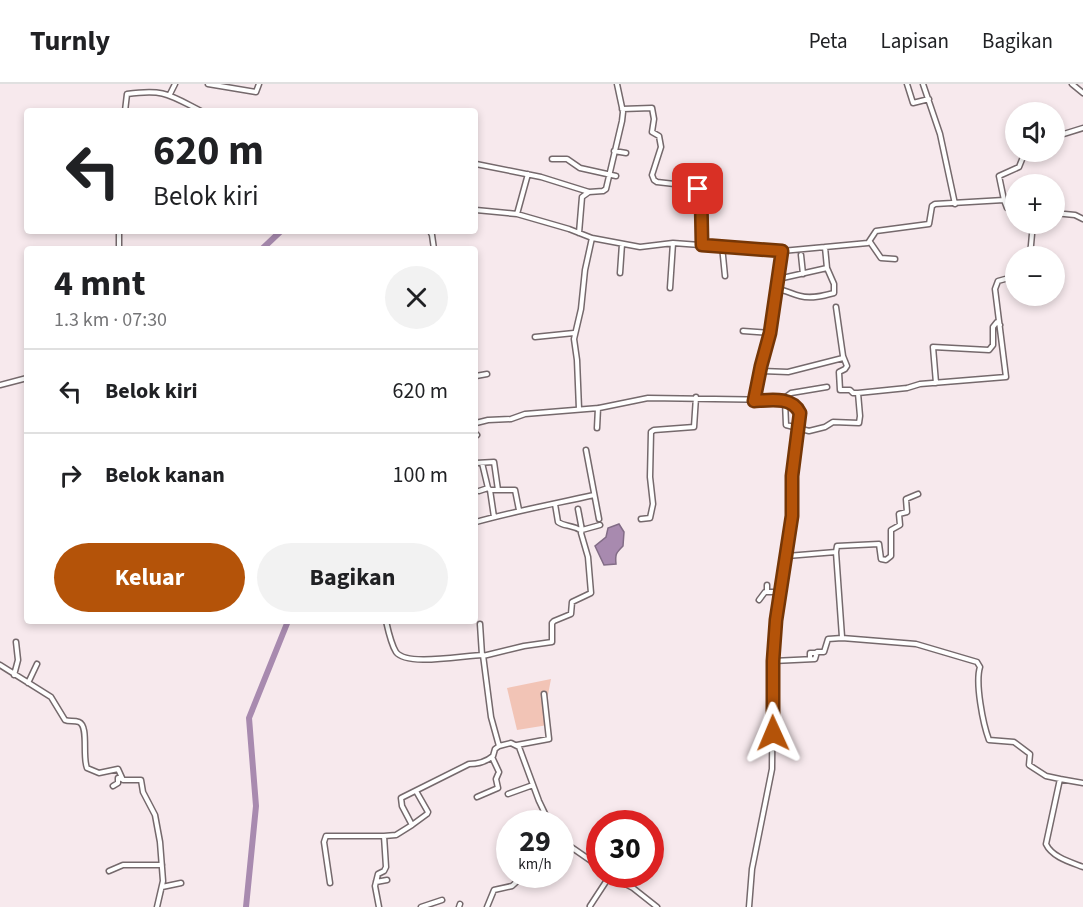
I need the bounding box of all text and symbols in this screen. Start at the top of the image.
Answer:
text: Turnly [30,21,110,61]
text: Peta [809,26,848,56]
text: Lapisan [881,26,949,56]
text: Bagikan [982,26,1053,56]
map controls [1005,102,1065,306]
button: sound [1005,102,1065,162]
text: 620 m [153,121,264,181]
icon: left [54,132,132,210]
pin [672,163,723,214]
icon: arrive [681,172,714,205]
button: + [1005,174,1065,234]
text: Belok kiri [153,177,259,216]
button: − [1005,246,1065,306]
text: 4 mnt [54,258,145,309]
button: close [385,266,448,329]
text: 1.3 km · 07:30 [54,306,167,334]
icon: left [54,375,87,408]
text: Belok kiri [105,375,198,407]
text: 620 m [393,375,448,407]
icon: right [54,459,87,492]
text: Belok kanan [105,459,225,491]
text: 100 m [393,459,448,491]
button: Keluar [54,543,245,612]
button: Bagikan [257,543,448,612]
position arrow [741,701,805,765]
speed limit sign: 30 [586,810,664,888]
text: 29 [519,820,551,863]
text: km/h [518,854,552,875]

